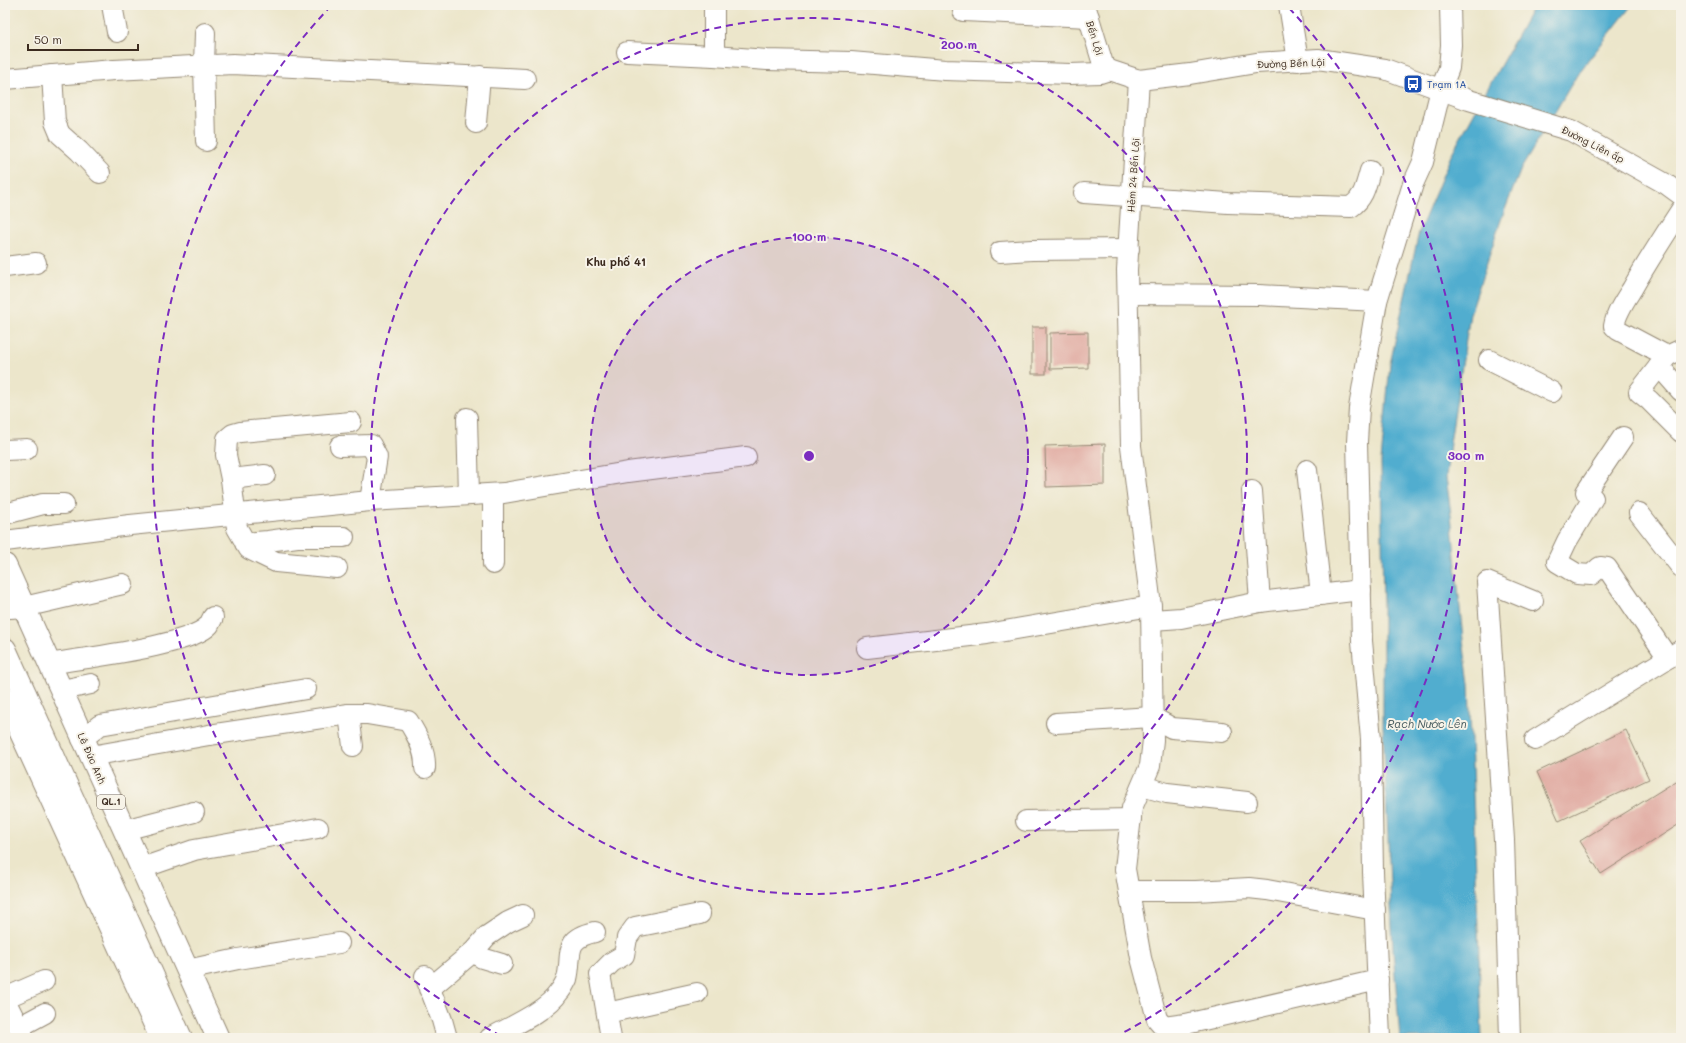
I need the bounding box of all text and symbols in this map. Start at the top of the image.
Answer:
street label: Bến Lội [1083,19,1107,57]
scale bar [28,26,138,52]
text: 50 m [34,31,62,47]
text: 200 m [941,36,977,52]
street label: Đường Bến Lội [1257,55,1325,71]
bus stop icon: Trạm 1A [1402,73,1424,95]
place label: Trạm 1A [1427,77,1466,91]
street label: Đường Liên ấp [1559,122,1627,166]
street label: Hẻm 24 Bến Lội [1123,137,1143,213]
text: 100 m [792,228,826,244]
district label: Khu phố 41 [586,254,646,269]
text: 300 m [1448,447,1484,463]
centre of rings [802,449,816,463]
water label: Rạch Nước Lên [1387,716,1467,731]
street label: Lê Đức Anh [75,730,110,786]
road number: QL.1 [97,795,125,809]

